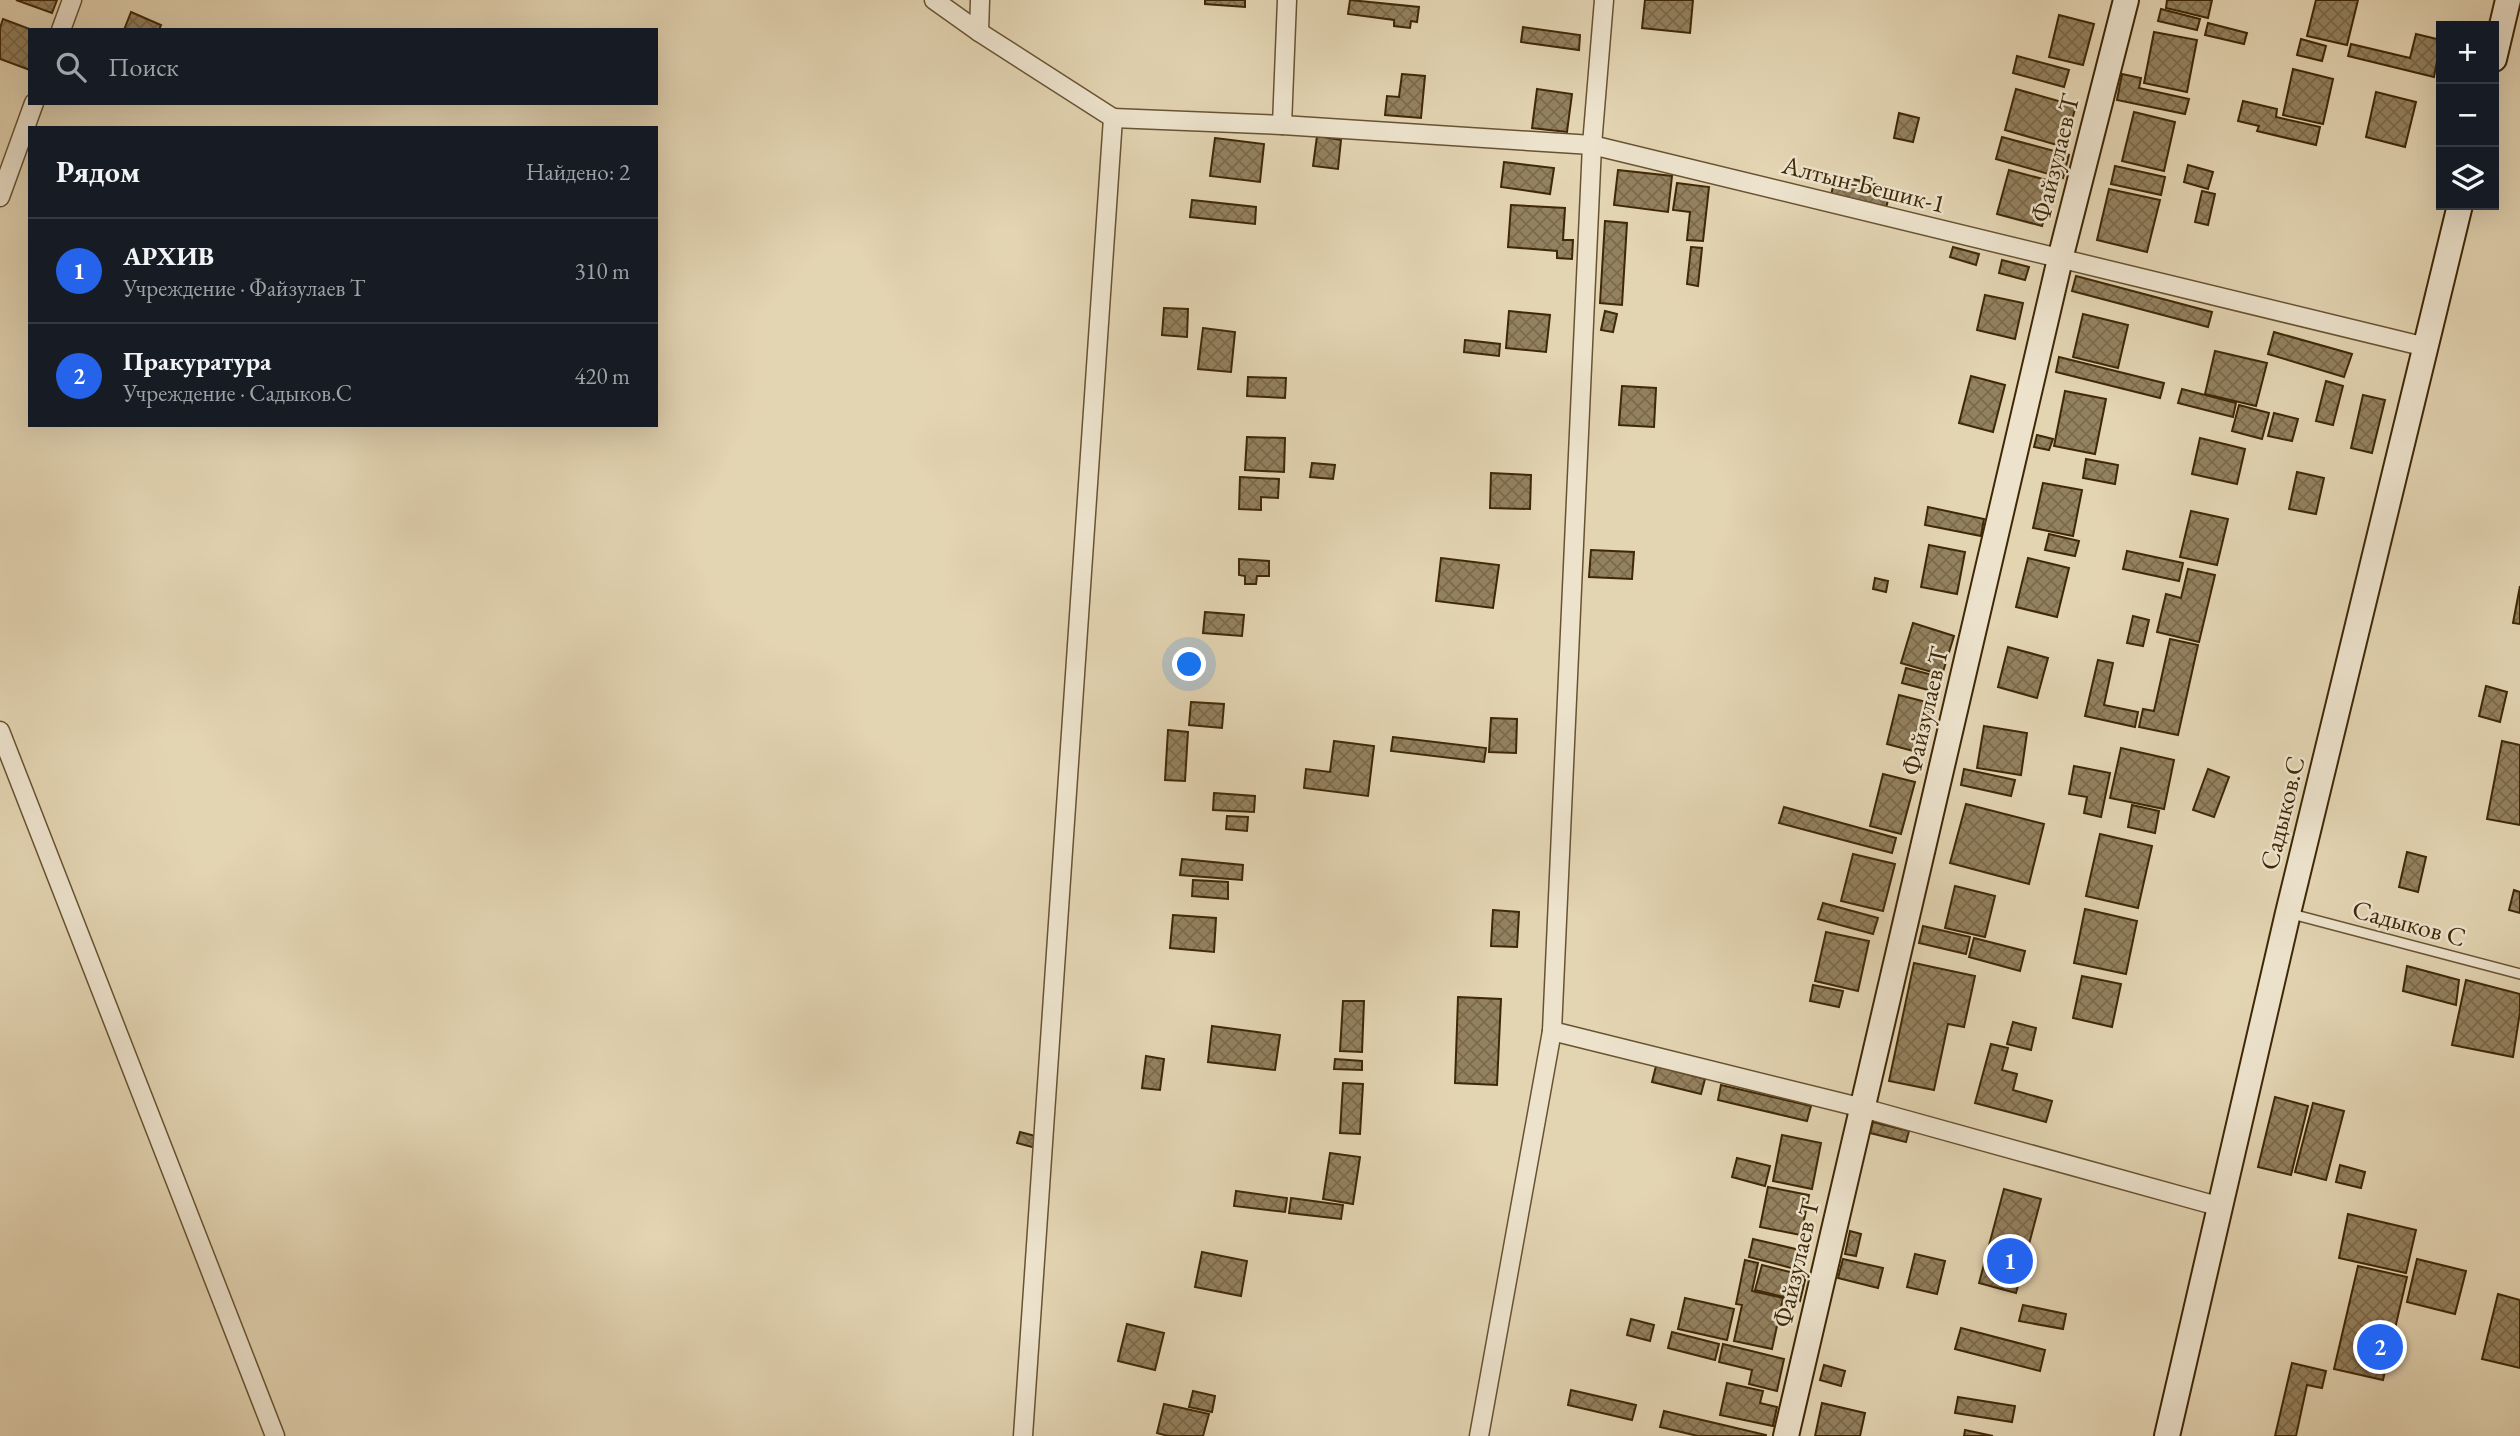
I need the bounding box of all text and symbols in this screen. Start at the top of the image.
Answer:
map controls [2436,21,2499,210]
button: + [2436,21,2499,84]
search box [28,28,658,105]
icon: search [52,48,90,86]
text: Поиск [108,50,179,84]
button: − [2436,84,2499,147]
street label: Файзулаев Т [2023,90,2087,226]
street label: Алтын-Бешик-1 [1778,147,1949,221]
button: layers [2436,147,2499,210]
text: Рядом [56,152,140,191]
text: Найдено: 2 [526,157,630,187]
text: АРХИВ [123,239,214,273]
text: 1 [73,256,85,286]
text: 310 m [574,256,630,286]
text: Учреждение · Файзулаев Т [123,273,365,303]
text: Пракуратура [123,344,271,378]
text: 2 [73,361,85,391]
text: 420 m [574,361,630,391]
text: Учреждение · Садыков.С [123,378,352,408]
street label: Файзулаев Т [1894,643,1956,779]
your location [1172,647,1206,681]
street label: Садыков.С [2251,753,2313,873]
street label: Садыков С [2349,892,2469,954]
street label: Файзулаев Т [1765,1195,1827,1331]
pin: 1 [1987,1235,2033,1287]
pin: 2 [2357,1321,2403,1373]

